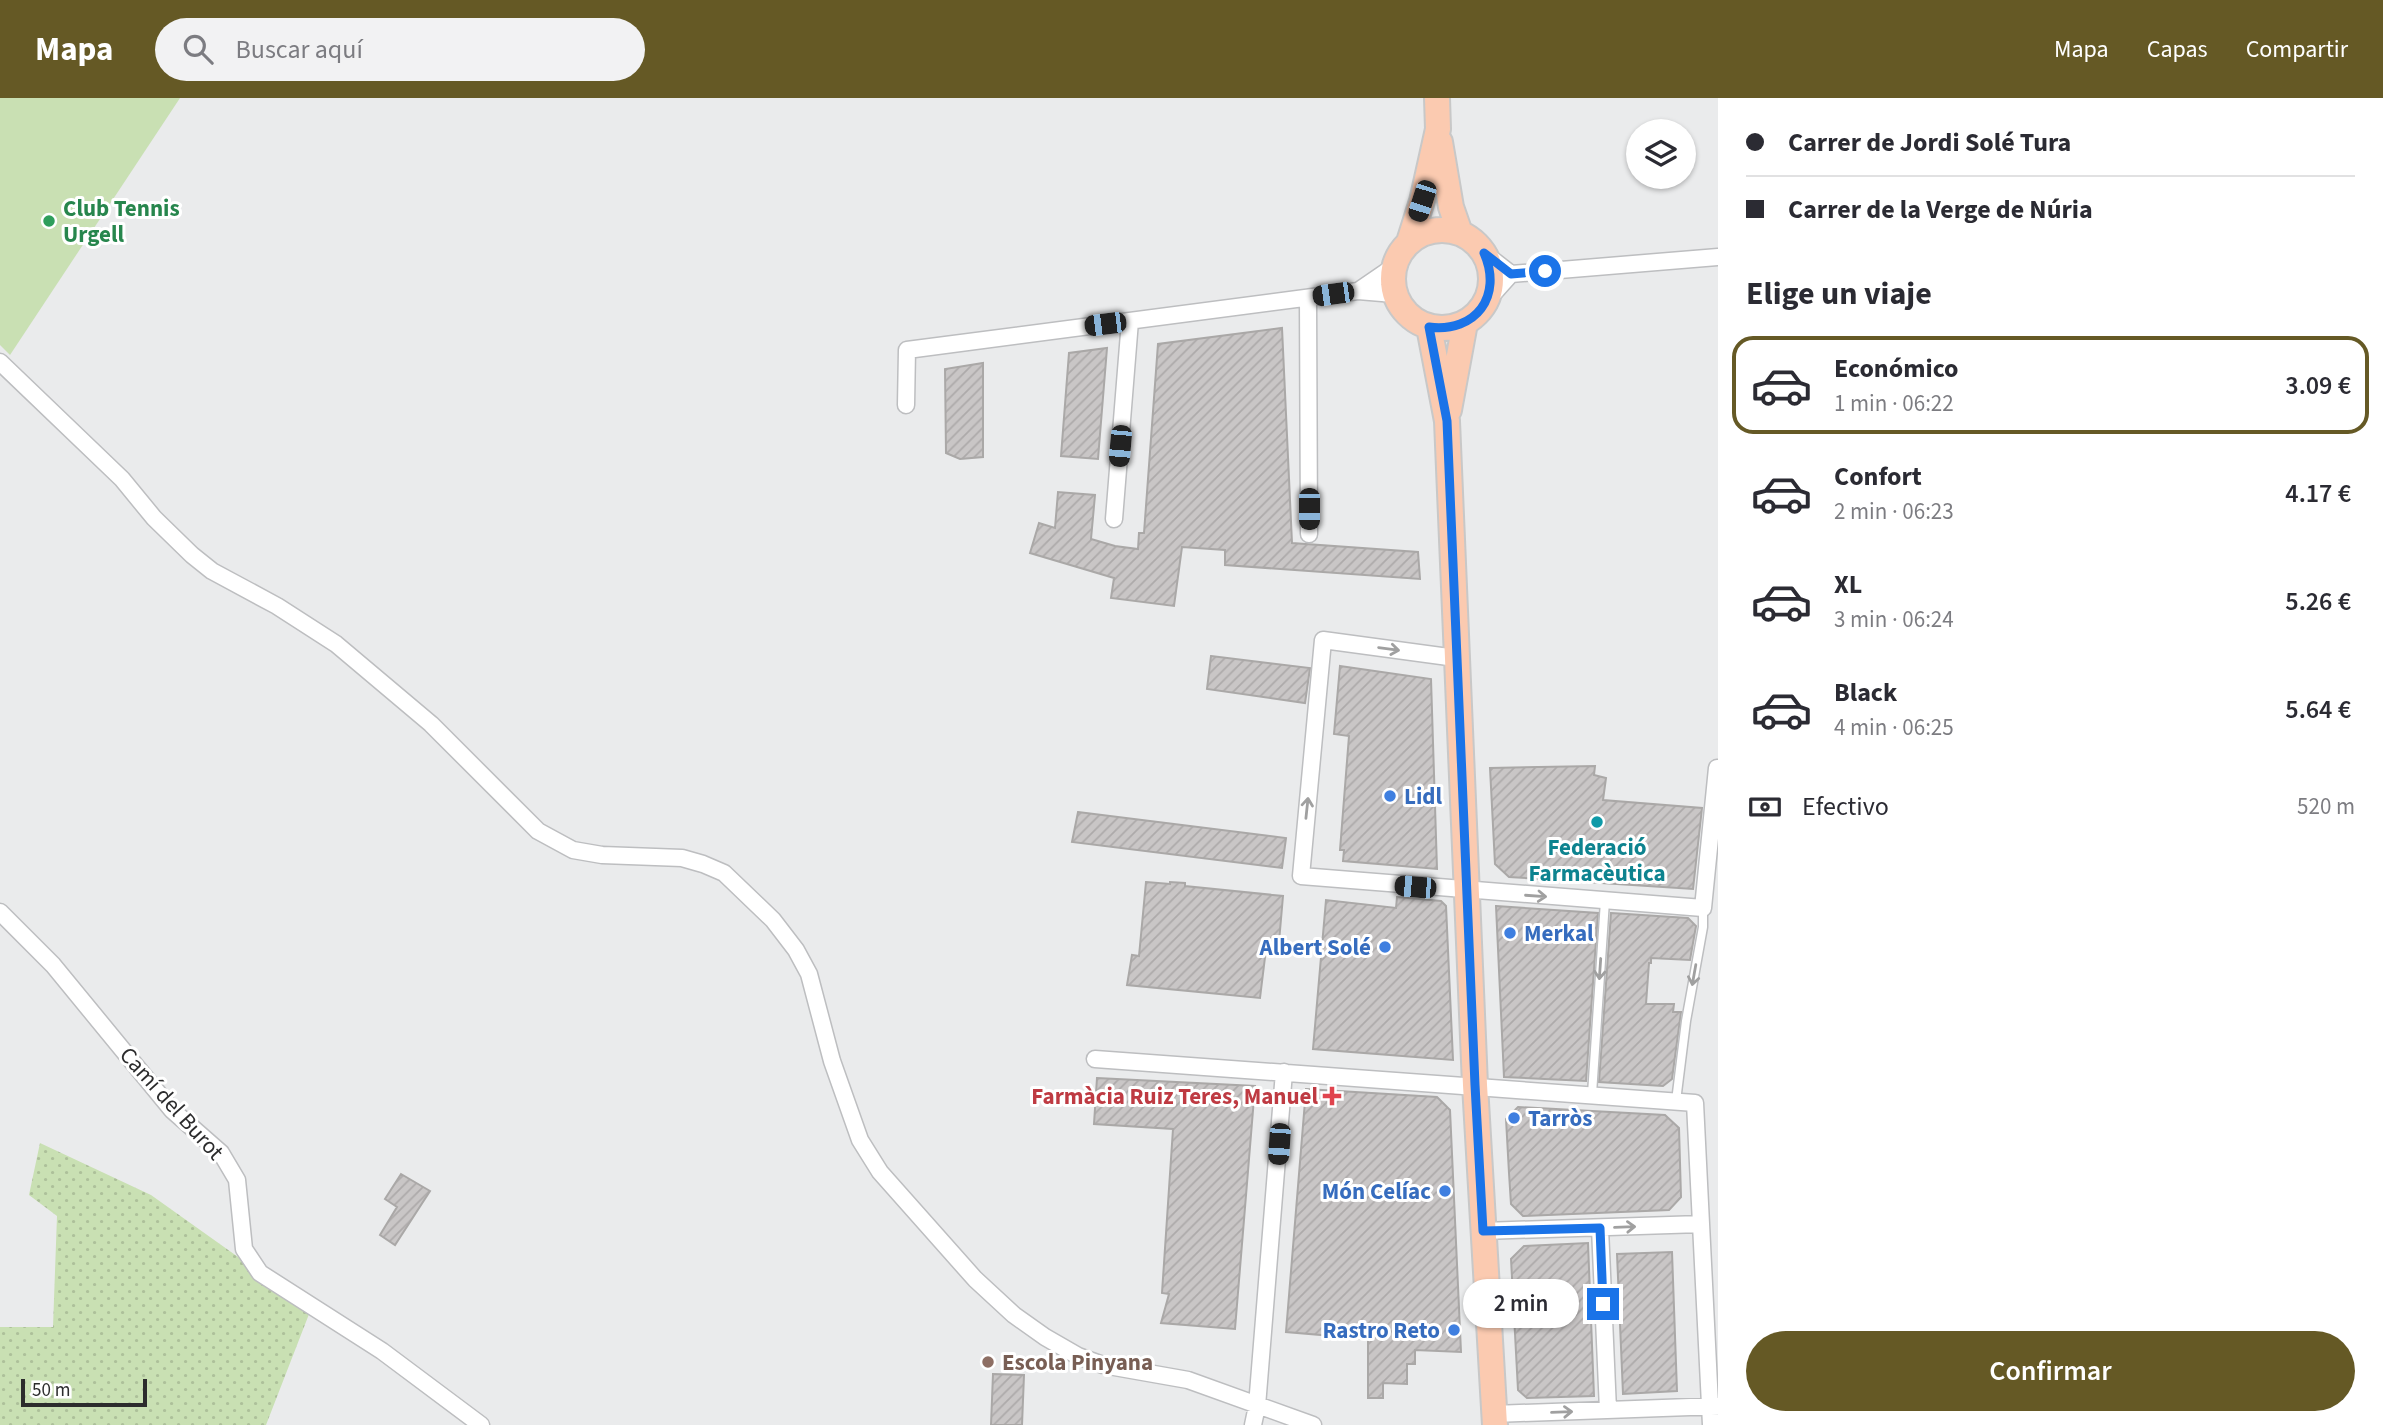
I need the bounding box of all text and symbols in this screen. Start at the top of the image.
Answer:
search box [155,18,645,81]
text: Mapa [35,26,113,73]
icon: search [179,30,217,68]
text: Buscar aquí [235,31,363,68]
text: Mapa [2054,32,2109,67]
text: Capas [2147,32,2208,67]
text: Compartir [2246,32,2348,67]
map controls [1626,119,1696,189]
button: layers [1626,119,1696,189]
text: Carrer de Jordi Solé Tura [1788,124,2071,161]
car [1406,178,1439,224]
text: Carrer de la Verge de Núria [1788,191,2093,228]
place label: Club Tennis Urgell [63,192,180,251]
marker: Club Tennis Urgell [41,213,57,229]
route start [1529,255,1561,287]
text: Elige un viaje [1746,271,1932,317]
car [1311,281,1356,307]
car [1083,311,1128,337]
text: Económico [1834,350,1959,387]
icon: car [1750,354,1813,417]
text: 3.09 € [2285,367,2351,404]
text: 1 min · 06:22 [1834,387,1954,420]
car [1108,424,1133,468]
text: Confort [1834,458,1922,495]
icon: car [1750,462,1813,525]
text: 4.17 € [2285,475,2351,512]
car [1299,488,1320,530]
text: 2 min · 06:23 [1834,495,1954,528]
text: XL [1834,566,1862,603]
icon: car [1750,570,1813,633]
text: 5.26 € [2285,583,2351,620]
text: 3 min · 06:24 [1834,603,1954,636]
one-way arrow [1378,643,1400,656]
text: Black [1834,674,1897,711]
icon: car [1750,678,1813,741]
text: 5.64 € [2285,691,2351,728]
text: 4 min · 06:25 [1834,711,1954,744]
place label: Lidl [1404,780,1442,813]
marker: Lidl [1382,788,1398,804]
icon: cash [1746,788,1784,826]
text: Efectivo [1802,788,1889,825]
text: 520 m [2297,790,2355,823]
one-way arrow [1301,797,1314,820]
marker: Federació Farmacèutica [1589,814,1605,830]
place label: Federació Farmacèutica [1528,831,1666,890]
car [1394,875,1437,899]
one-way arrow [1524,890,1547,903]
place label: Merkal [1524,917,1594,950]
marker: Merkal [1502,925,1518,941]
place label: Albert Solé [1259,931,1371,964]
marker: Albert Solé [1377,939,1393,955]
one-way arrow [1593,958,1606,980]
one-way arrow [1687,963,1700,986]
street label: Camí del Burot [112,1039,232,1167]
place label: Farmàcia Ruiz Teres, Manuel [1031,1080,1318,1113]
marker: Farmàcia Ruiz Teres, Manuel [1324,1088,1340,1104]
place label: Tarròs [1528,1102,1592,1135]
marker: Tarròs [1506,1110,1522,1126]
car [1268,1122,1291,1166]
place label: Món Celíac [1322,1175,1431,1208]
marker: Món Celíac [1437,1183,1453,1199]
one-way arrow [1613,1220,1636,1233]
callout: 2 min [1463,1280,1578,1328]
text: 2 min [1494,1287,1548,1320]
route end [1587,1288,1619,1320]
place label: Rastro Reto [1322,1314,1440,1347]
marker: Rastro Reto [1446,1322,1462,1338]
button: Confirmar [1746,1331,2355,1411]
place label: Escola Pinyana [1002,1346,1153,1379]
marker: Escola Pinyana [980,1354,996,1370]
scale bar [21,1376,147,1408]
text: 50 m [32,1377,70,1404]
one-way arrow [1550,1405,1573,1418]

